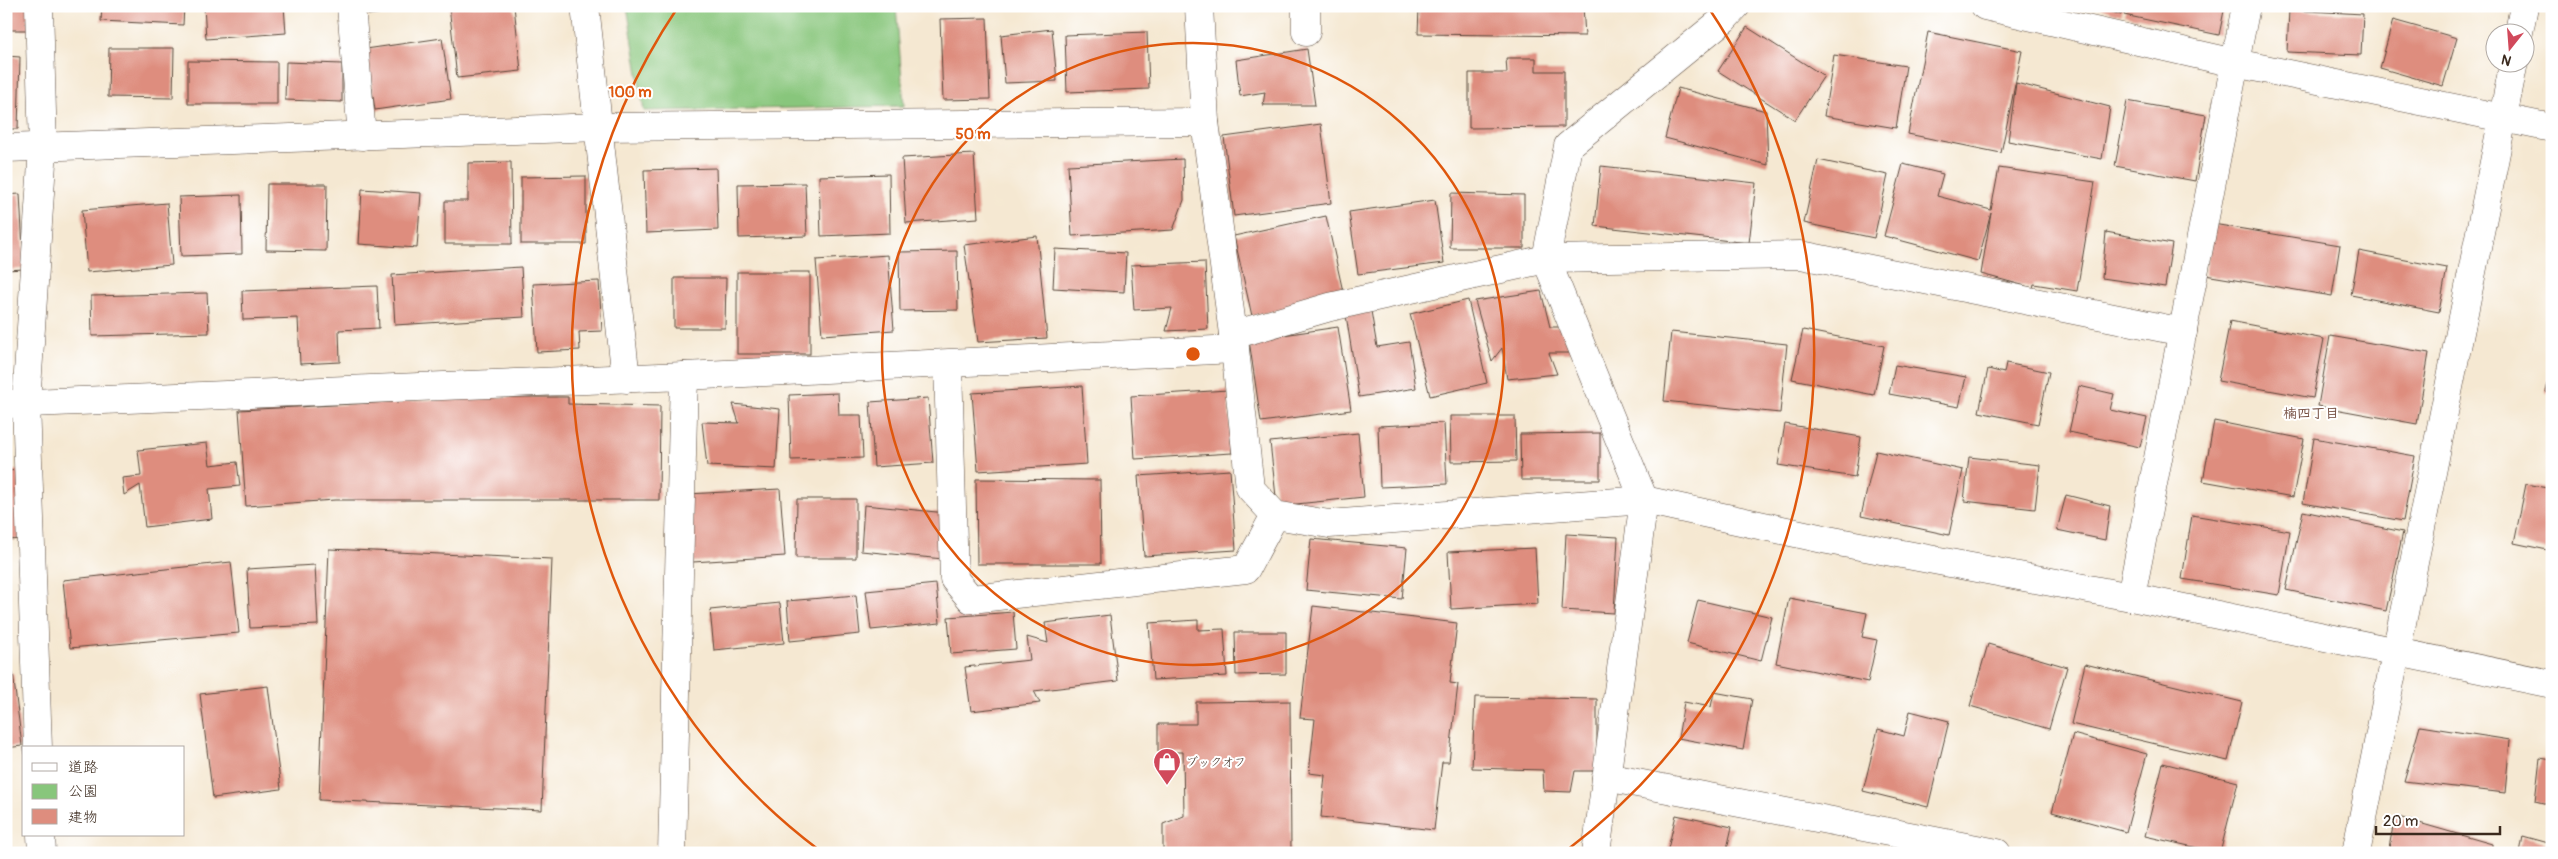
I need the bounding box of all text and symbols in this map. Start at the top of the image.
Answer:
north arrow [2486,22,2536,72]
text: N [2499,50,2513,69]
text: 100 m [609,83,651,102]
text: 50 m [956,125,990,144]
centre of rings [1184,345,1202,363]
district label: 楠四丁目 [2283,405,2339,422]
legend [22,746,185,836]
shop icon: ブックオフ [1152,747,1182,786]
place label: ブックオフ [1186,755,1246,770]
text: 道路 [68,758,98,777]
text: 公園 [68,782,98,801]
scale bar [2376,804,2499,836]
text: 建物 [68,808,98,827]
text: 20 m [2383,812,2418,831]

